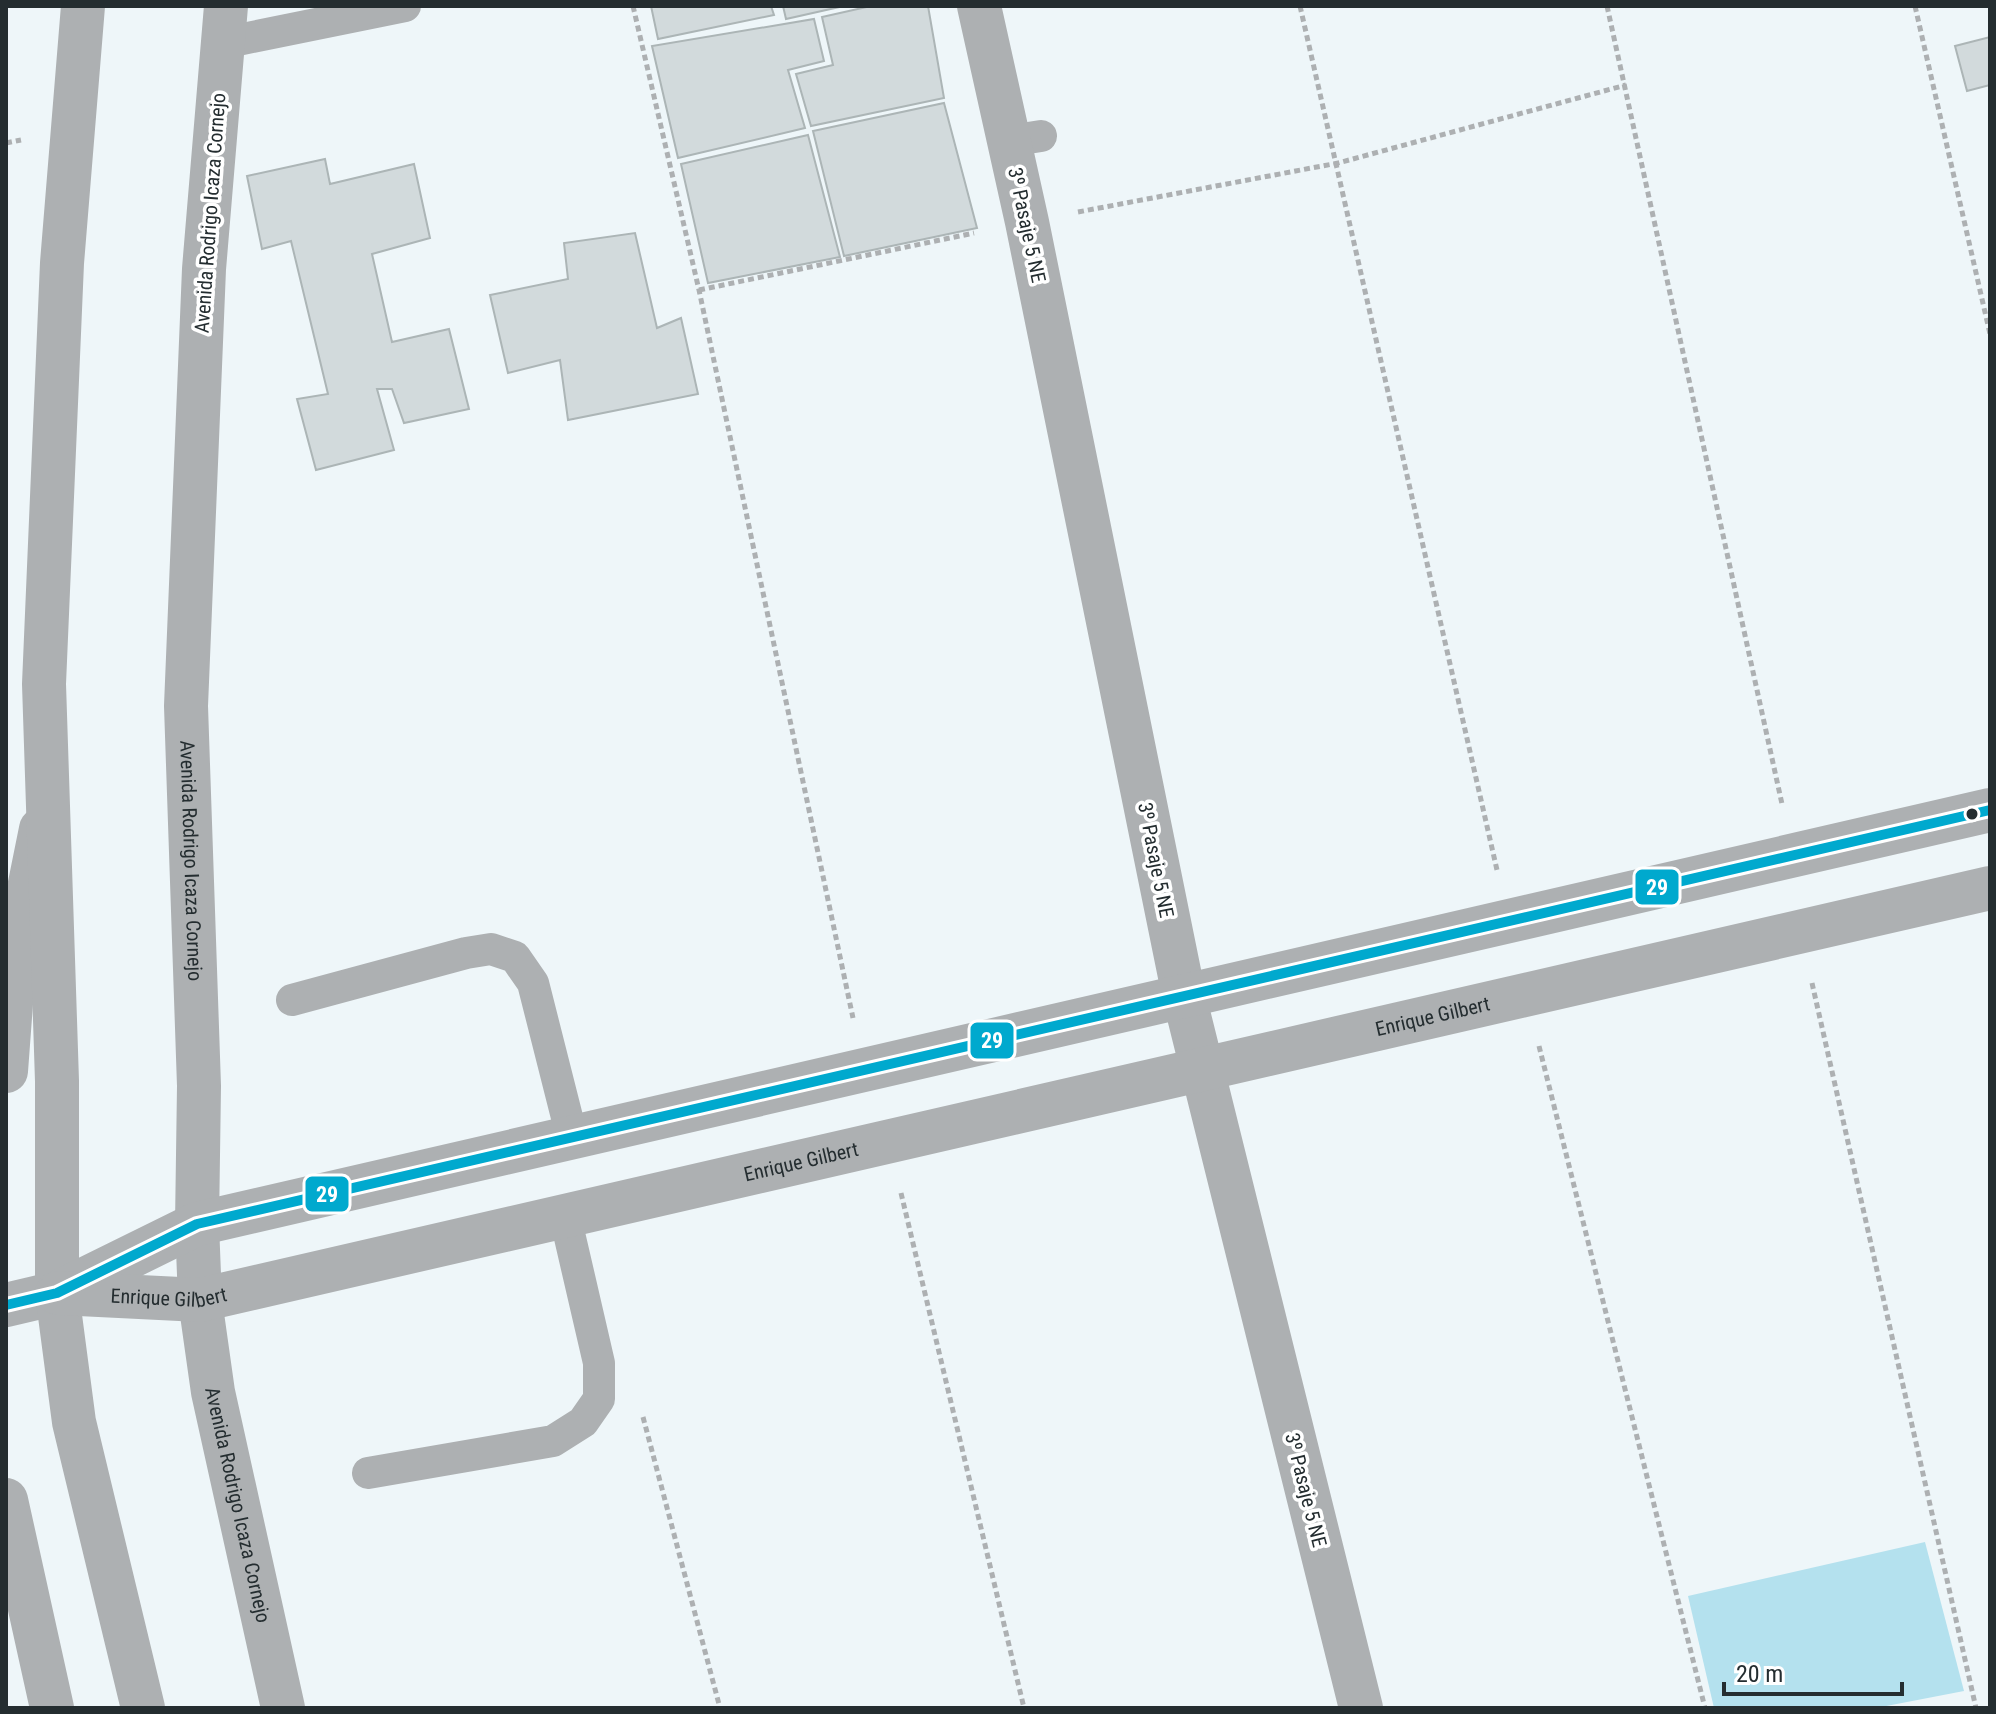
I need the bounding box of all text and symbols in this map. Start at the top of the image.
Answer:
street label: Avenida Rodrigo Icaza Cornejo [190,92,230,334]
street label: 3º Pasaje 5 NE [1003,165,1051,285]
street label: Avenida Rodrigo Icaza Cornejo [175,740,207,981]
street label: 3º Pasaje 5 NE [1133,800,1179,920]
unlabelled marker [1964,806,1980,822]
line badge: 29 [1634,868,1680,906]
text: 29 [1646,875,1668,900]
street label: Enrique Gilbert [1373,991,1492,1041]
line badge: 29 [969,1021,1015,1060]
text: 29 [981,1028,1003,1053]
street label: Enrique Gilbert [742,1137,861,1186]
line badge: 29 [304,1175,350,1213]
text: 29 [316,1182,338,1207]
street label: Enrique Gilbert [110,1282,229,1313]
street label: Avenida Rodrigo Icaza Cornejo [200,1385,276,1625]
street label: 3º Pasaje 5 NE [1280,1430,1332,1550]
scale bar [1724,1646,1902,1696]
text: 20 m [1736,1660,1783,1688]

